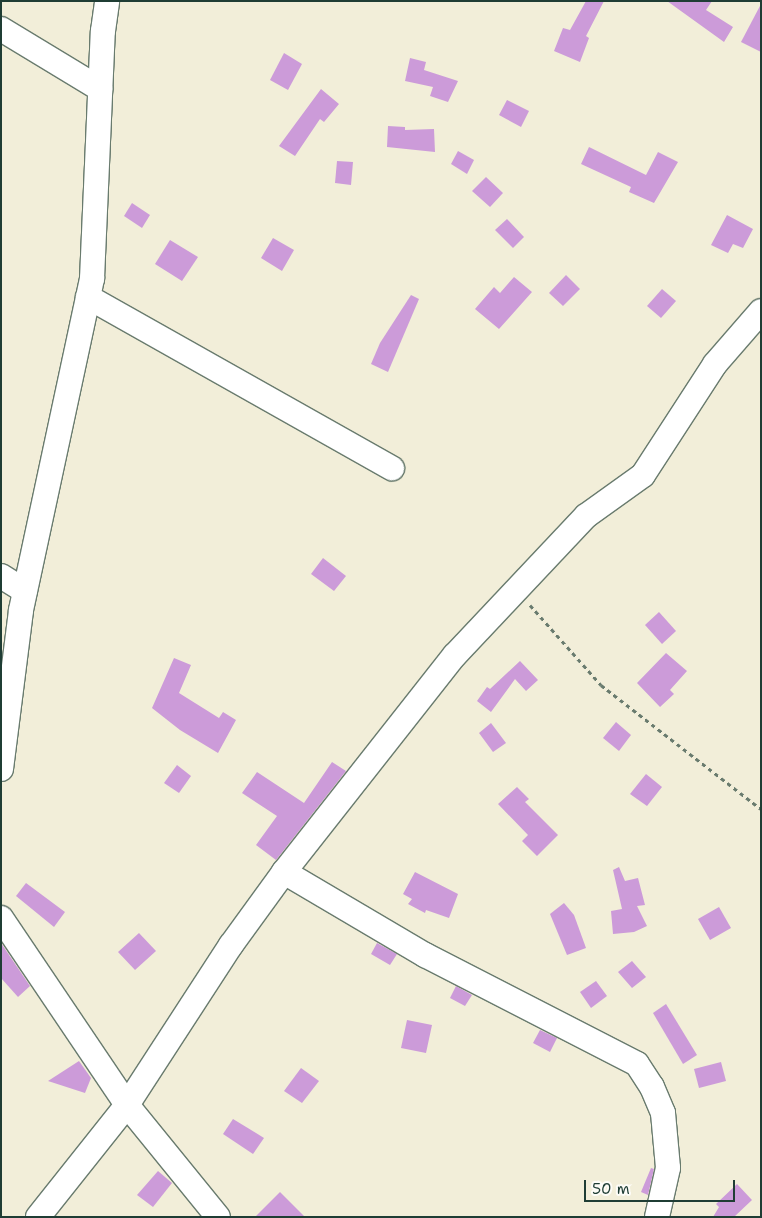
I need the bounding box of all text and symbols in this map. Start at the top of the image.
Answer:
scale bar [587,1170,738,1202]
text: 50 m [592,1179,630,1199]

